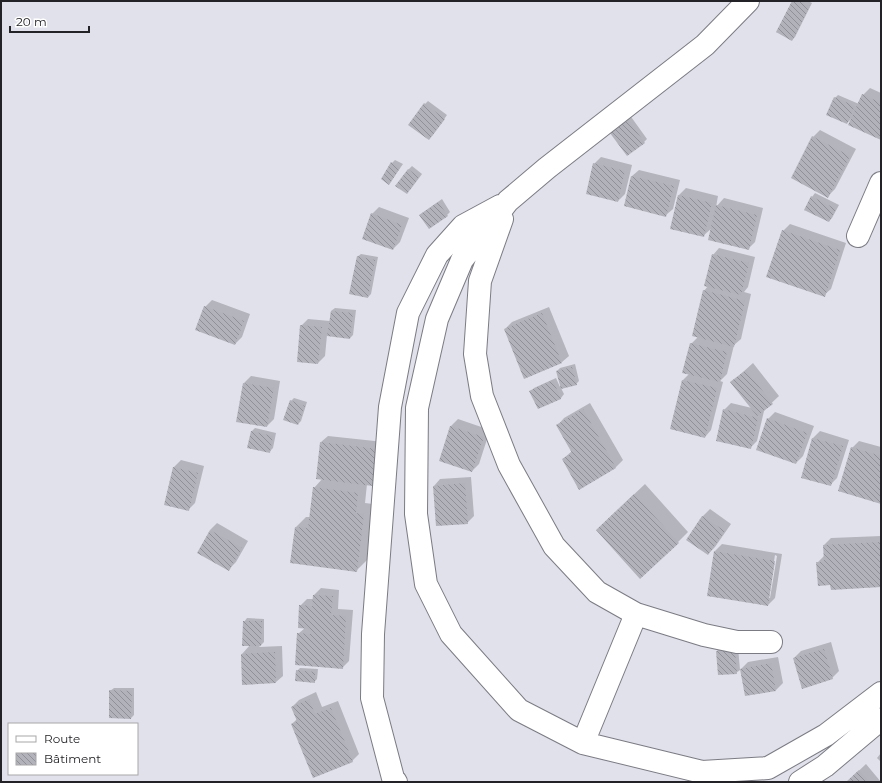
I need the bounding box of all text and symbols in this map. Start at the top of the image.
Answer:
scale bar [10,8,89,34]
text: 20 m [16,14,47,29]
legend [8,723,138,775]
text: Route [44,731,80,746]
text: Bâtiment [44,751,101,766]

